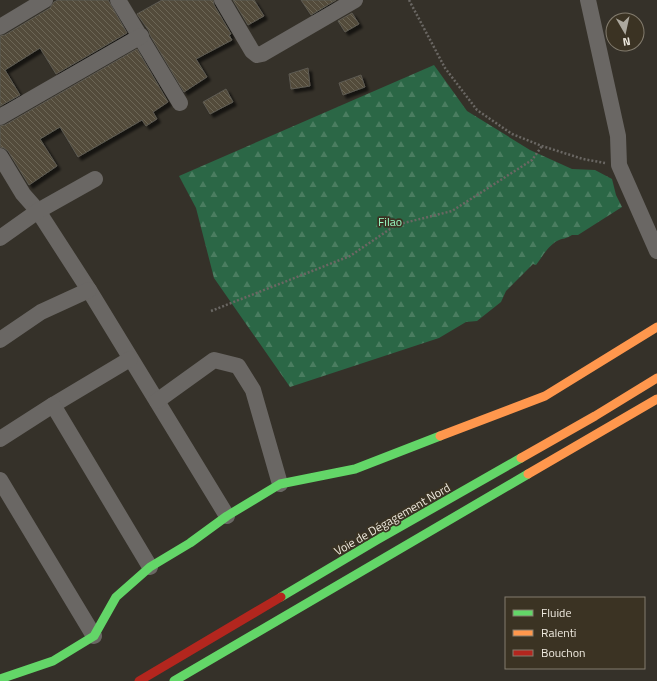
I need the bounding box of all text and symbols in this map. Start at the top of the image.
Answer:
north arrow [605,12,645,52]
text: N [622,33,632,50]
park label: Filao [378,212,402,231]
street label: Voie de Dégagement Nord [330,478,454,560]
legend [505,597,645,669]
text: Fluide [541,603,572,622]
text: Ralenti [541,623,576,642]
text: Bouchon [541,643,586,662]

